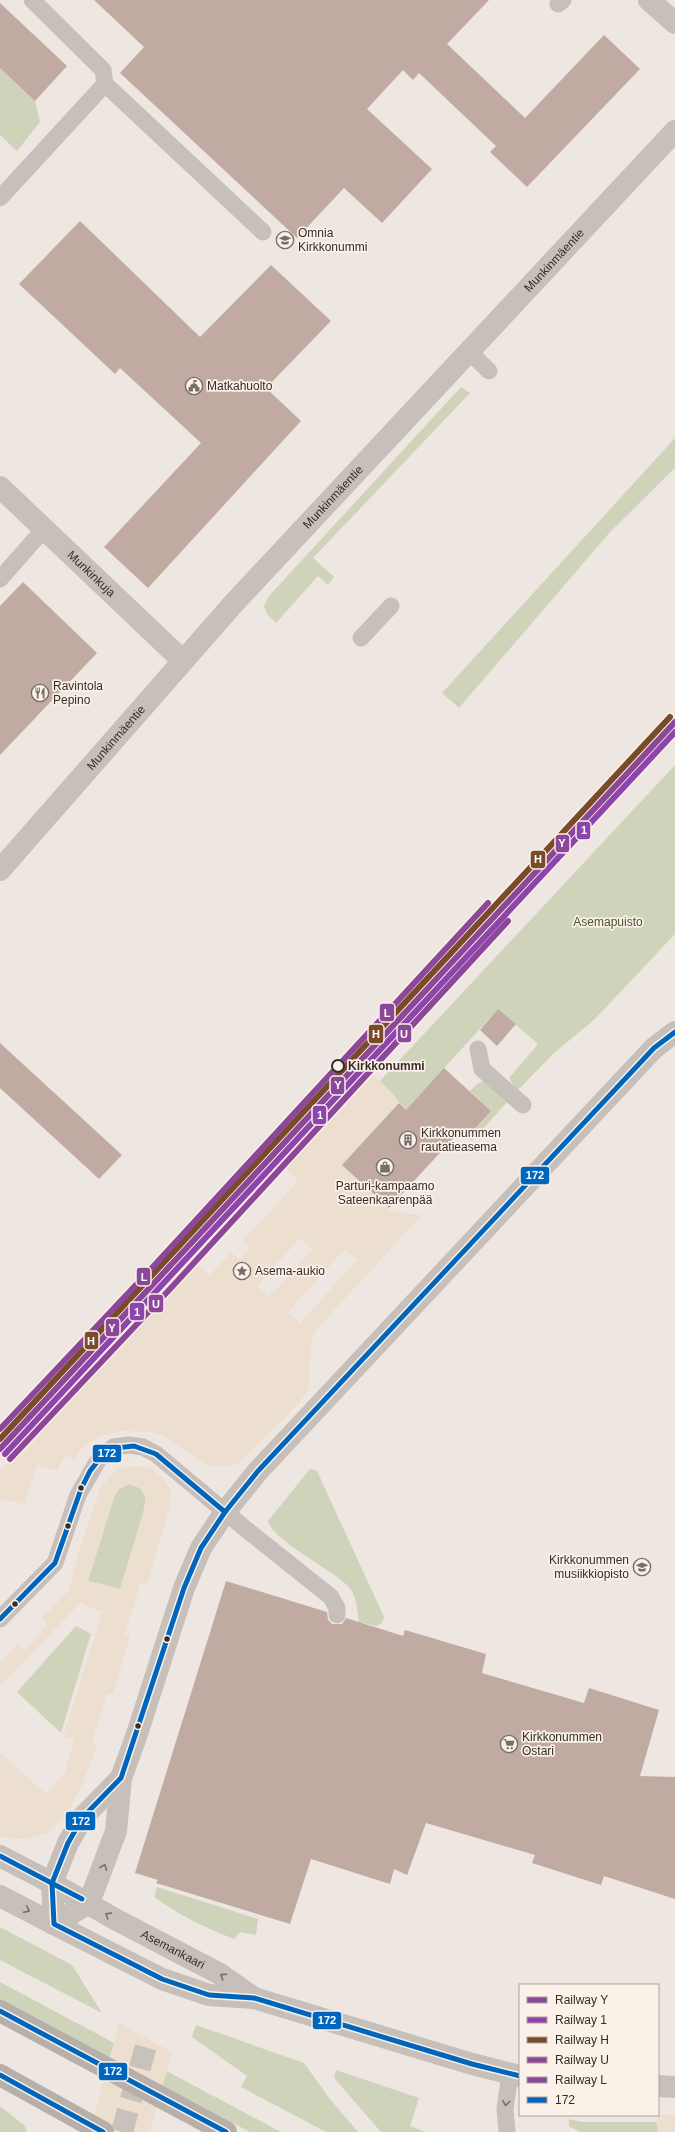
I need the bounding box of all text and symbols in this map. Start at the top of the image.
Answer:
place label: Omnia Kirkkonummi [298,226,367,254]
street label: Munkinmäentie [521,226,587,295]
school or university icon: Omnia Kirkkonummi [275,230,295,250]
public building icon: Matkahuolto [184,376,204,396]
place label: Matkahuolto [207,379,273,393]
street label: Munkinmäentie [300,462,366,532]
street label: Munkinkuja [64,548,118,600]
place label: Ravintola Pepino [53,679,103,707]
restaurant icon: Ravintola Pepino [30,683,50,703]
street label: Munkinmäentie [84,702,148,773]
line badge: 1 [576,821,591,840]
text: 1 [581,824,587,836]
line badge: Y [555,834,570,853]
text: Y [558,837,566,849]
line badge: H [530,850,546,869]
text: H [534,853,542,865]
park label: Asemapuisto [573,915,643,929]
line badge: L [379,1003,395,1022]
text: L [384,1007,391,1019]
line badge: H [368,1024,384,1044]
line badge: U [397,1024,412,1043]
text: H [372,1028,380,1040]
text: U [400,1028,408,1040]
marker: Kirkkonummi [331,1059,345,1073]
place label: Kirkkonummi [348,1059,425,1073]
line badge: Y [330,1076,345,1095]
text: Y [334,1079,342,1091]
line badge: 1 [312,1105,327,1125]
text: 1 [317,1109,323,1121]
place label: Kirkkonummen rautatieasema [421,1126,501,1154]
building icon: Kirkkonummen rautatieasema [398,1130,418,1150]
shop icon: Parturi-kampaamo Sateenkaarenpää [375,1157,395,1177]
line badge: 172 [520,1166,550,1185]
text: 172 [526,1169,544,1181]
place label: Parturi-kampaamo Sateenkaarenpää [336,1179,435,1207]
place icon: Asema-aukio [232,1261,252,1281]
place label: Asema-aukio [255,1264,325,1278]
line badge: L [136,1267,151,1286]
text: L [141,1271,148,1283]
line badge: U [148,1294,164,1313]
text: U [152,1298,160,1310]
line badge: 1 [129,1302,145,1321]
text: 1 [134,1306,140,1318]
line badge: Y [105,1318,120,1337]
text: Y [108,1322,116,1334]
line badge: H [84,1331,99,1350]
text: H [87,1335,95,1347]
line badge: 172 [92,1444,122,1463]
text: 172 [98,1447,116,1459]
unlabelled marker [76,1483,86,1493]
unlabelled marker [63,1521,73,1531]
place label: Kirkkonummen musiikkiopisto [549,1553,629,1581]
school or university icon: Kirkkonummen musiikkiopisto [632,1557,652,1577]
unlabelled marker [10,1599,20,1609]
unlabelled marker [162,1634,172,1644]
unlabelled marker [133,1721,143,1731]
place label: Kirkkonummen Ostari [522,1730,602,1758]
supermarket icon: Kirkkonummen Ostari [499,1734,519,1754]
line badge: 172 [65,1811,96,1831]
text: 172 [72,1815,90,1827]
one-way arrow [100,1863,108,1870]
one-way arrow [23,1905,30,1913]
one-way arrow [105,1912,112,1919]
street label: Asemankaari [139,1927,207,1972]
one-way arrow [220,1974,227,1981]
legend [519,1984,659,2116]
text: Railway Y [555,1993,608,2007]
line badge: 172 [312,2011,342,2030]
text: Railway 1 [555,2013,607,2027]
text: 172 [318,2014,336,2026]
text: Railway H [555,2033,609,2047]
text: Railway U [555,2053,609,2067]
line badge: 172 [98,2062,128,2081]
text: 172 [104,2065,122,2077]
text: Railway L [555,2073,607,2087]
text: 172 [555,2093,575,2107]
one-way arrow [502,2100,511,2106]

